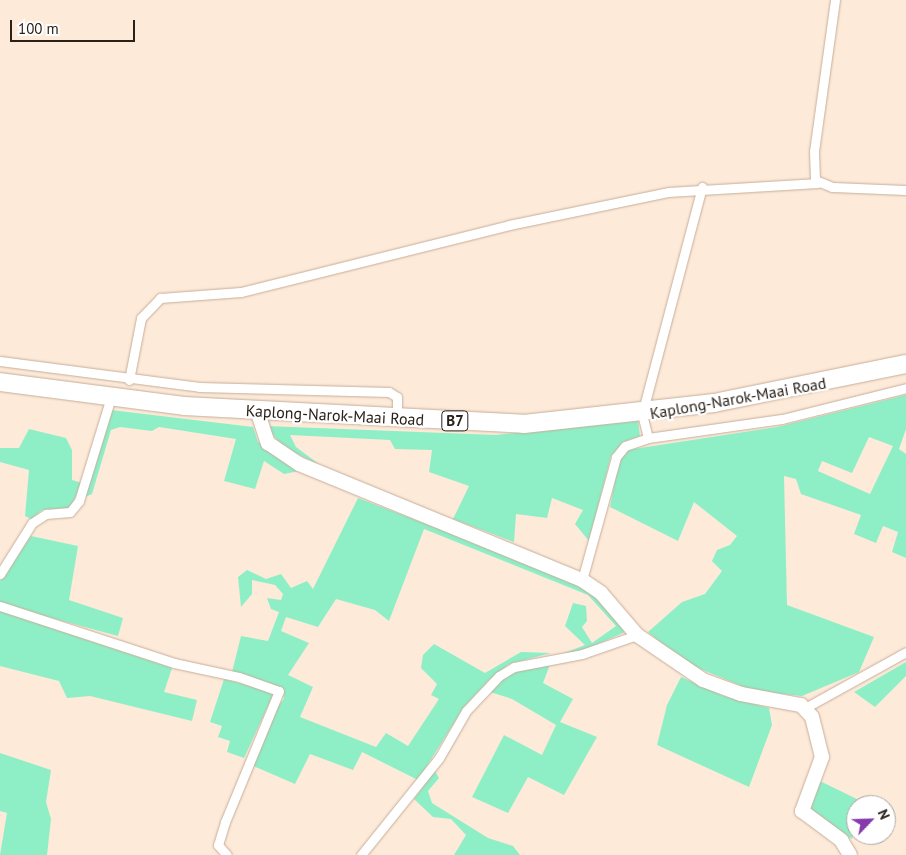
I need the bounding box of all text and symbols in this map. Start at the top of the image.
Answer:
scale bar [12,10,138,42]
text: 100 m [18,19,59,38]
street label: Kaplong-Narok-Maai Road [648,373,828,423]
street label: Kaplong-Narok-Maai Road [245,401,425,429]
road number: B7 [441,408,469,434]
north arrow [846,795,896,845]
text: N [874,806,894,822]

